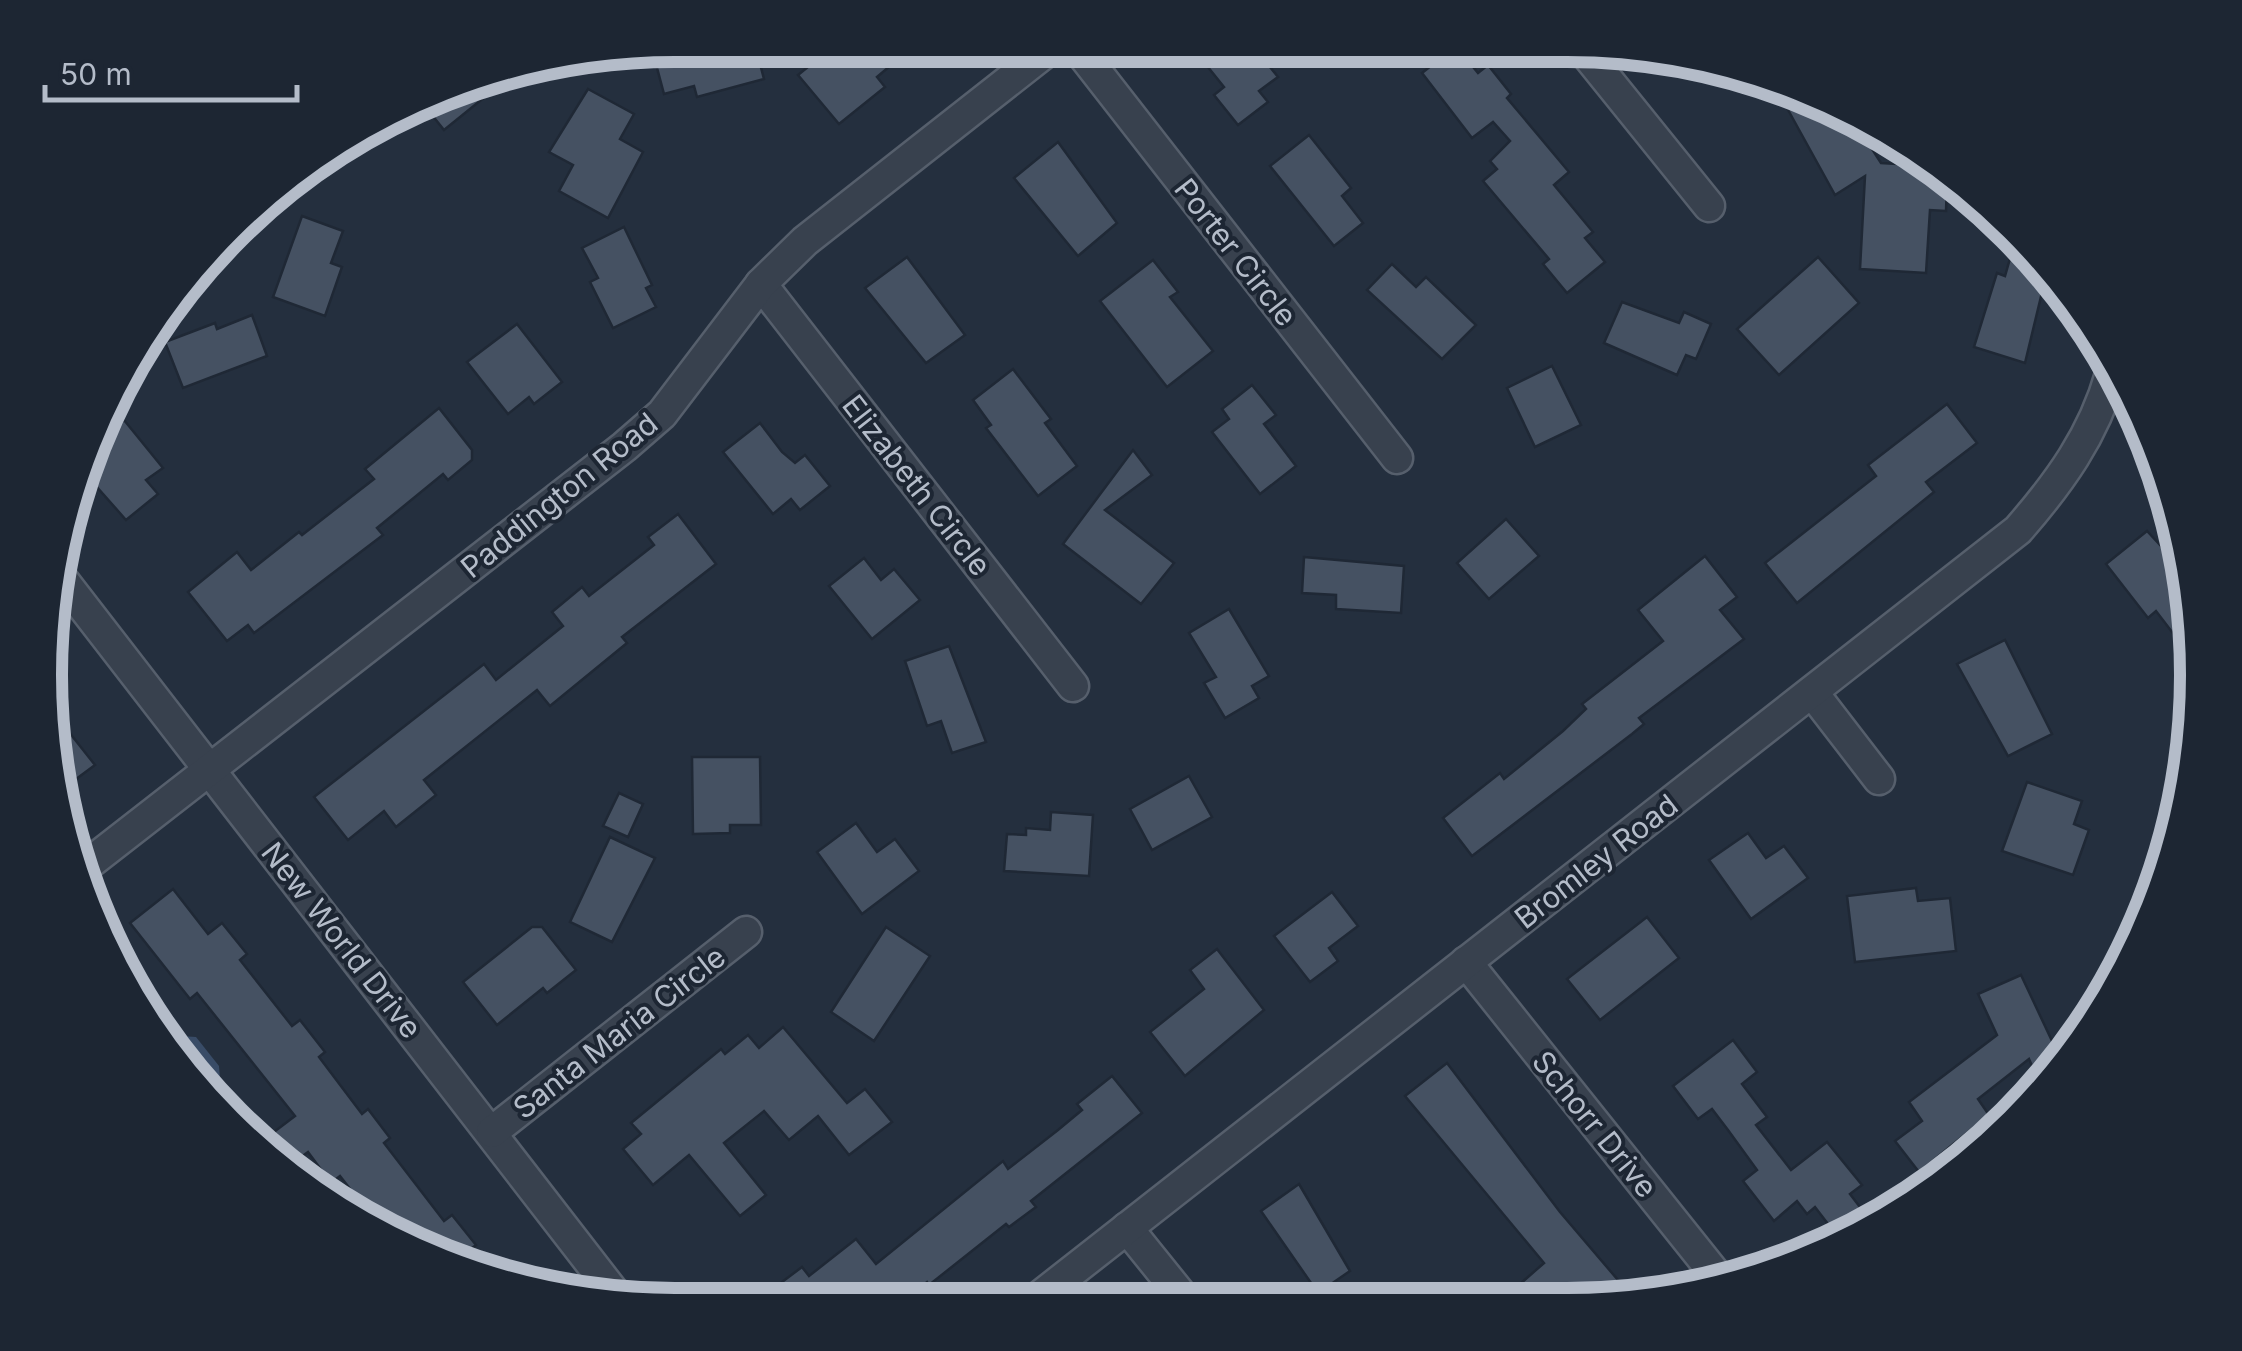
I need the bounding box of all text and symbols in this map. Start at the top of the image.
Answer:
scale bar [45,40,298,102]
text: 50 m [60,56,132,92]
street label: Porter Circle [1167,171,1305,333]
street label: Elizabeth Circle [835,387,999,583]
street label: Paddington Road [454,405,664,585]
street label: Bromley Road [1507,786,1685,936]
street label: New World Drive [254,835,430,1045]
street label: Santa Maria Circle [506,938,732,1126]
street label: Schorr Drive [1525,1043,1665,1205]

